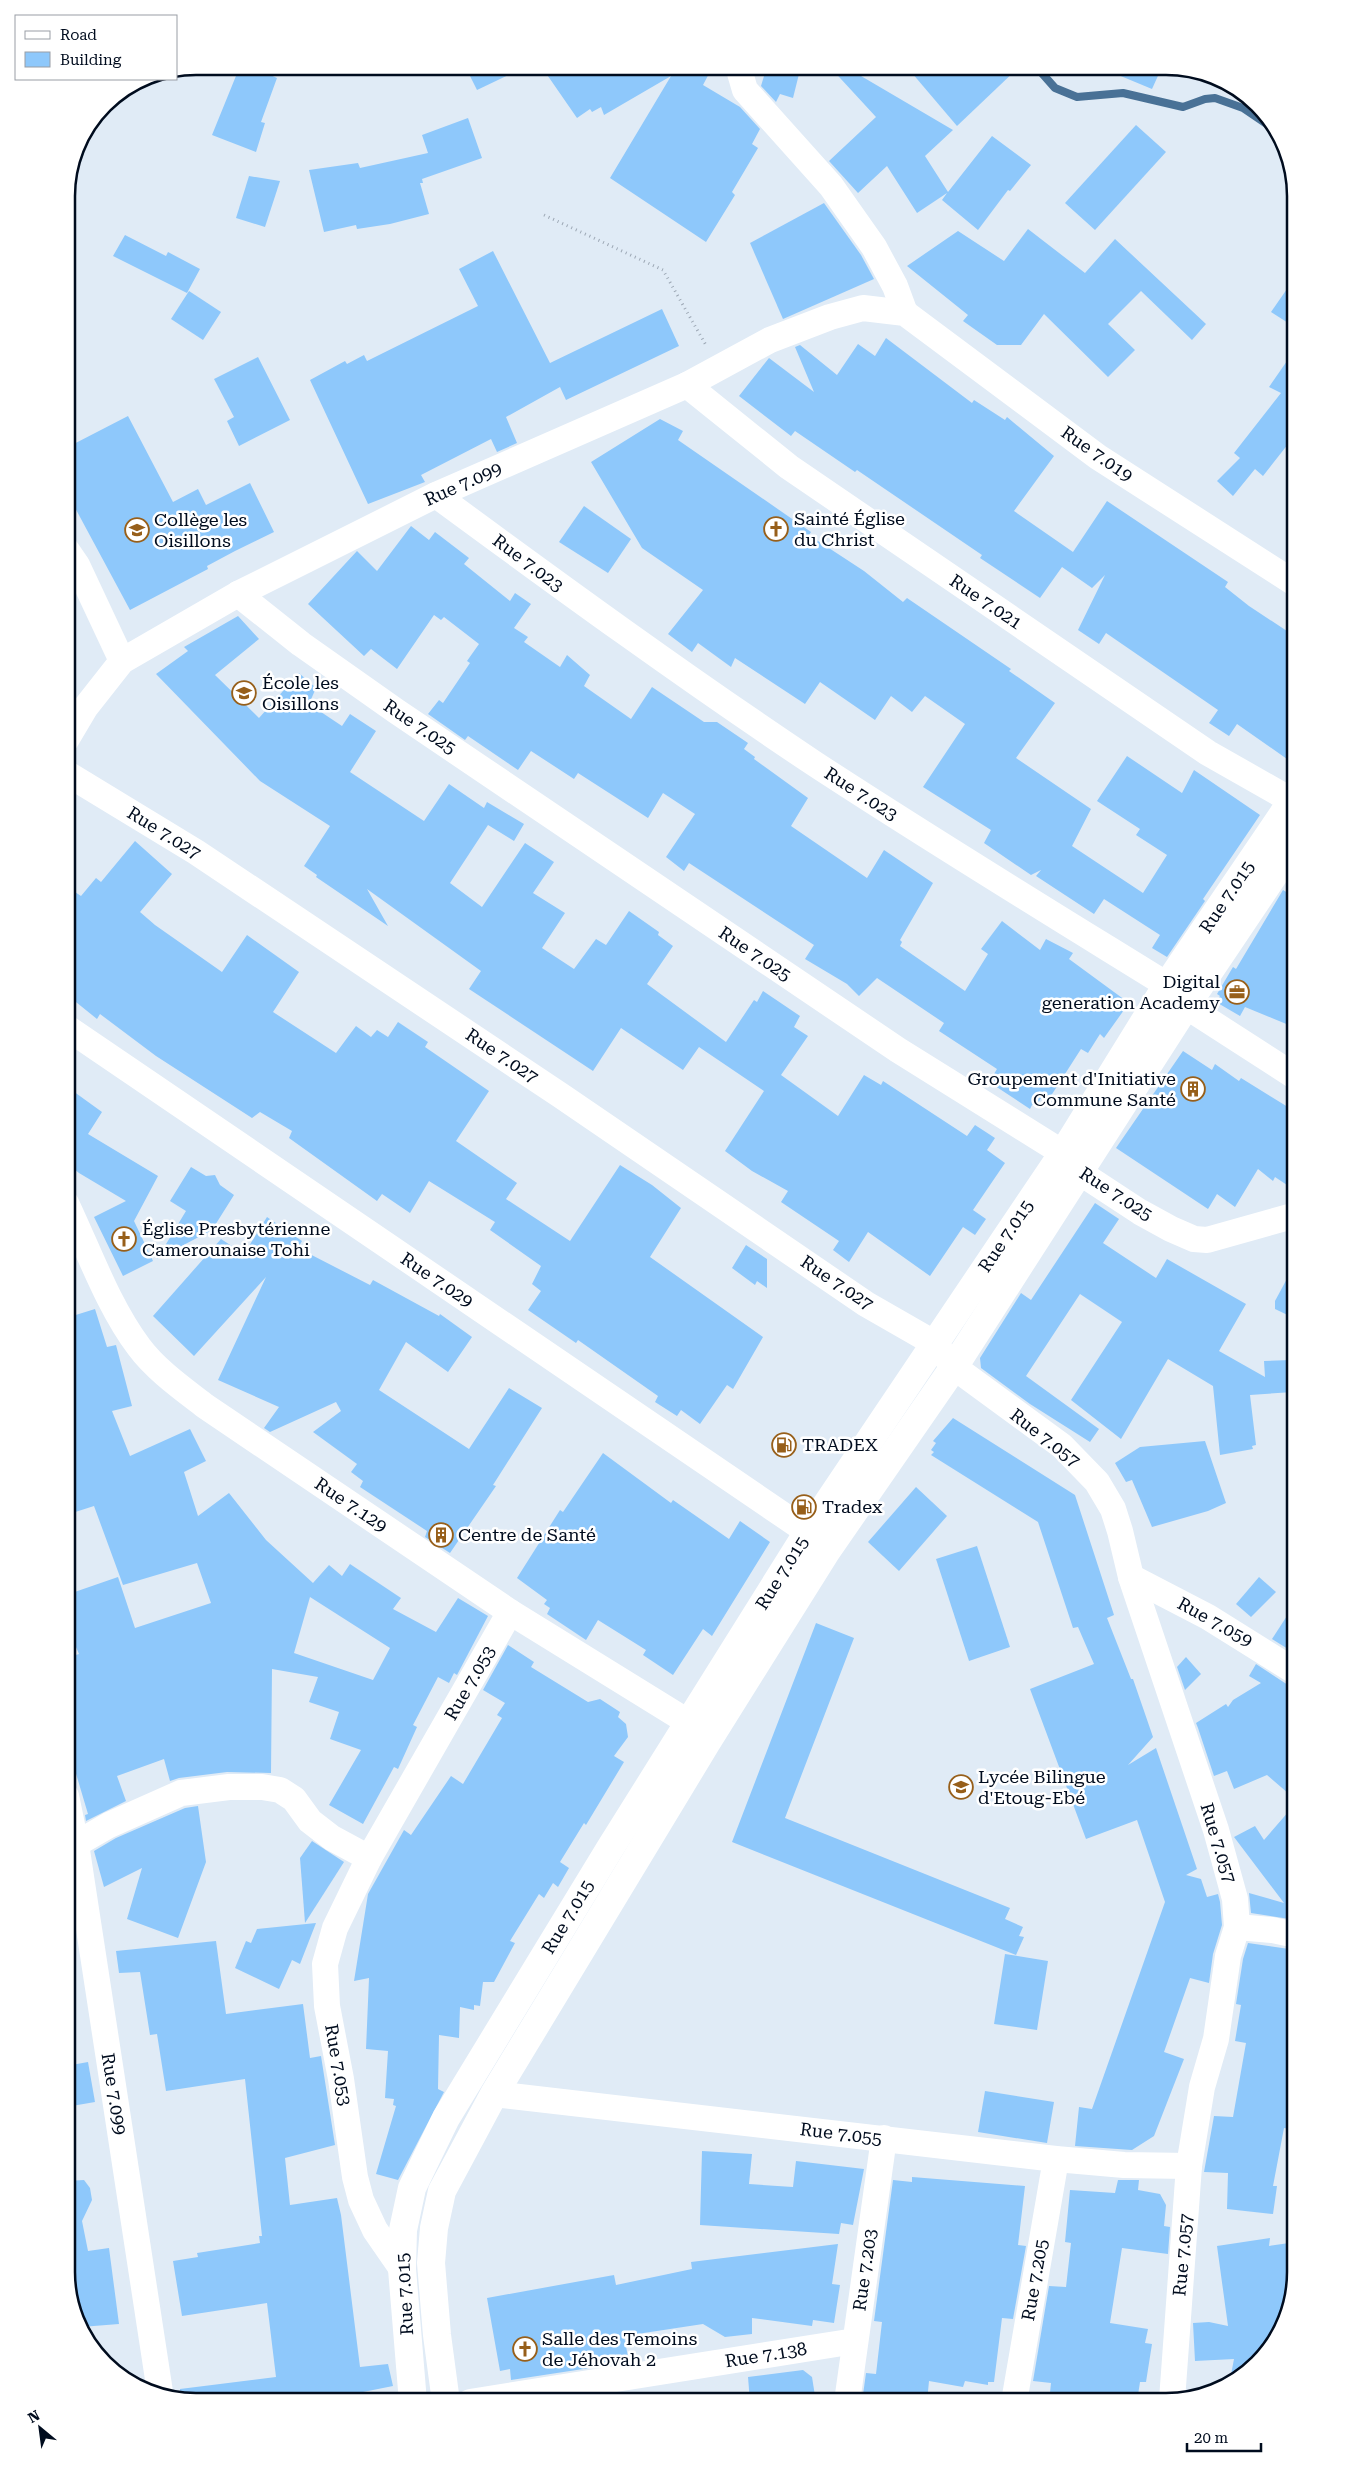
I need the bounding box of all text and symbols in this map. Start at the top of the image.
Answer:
legend [15,15,178,80]
text: Road [60,26,97,44]
text: Building [60,51,122,69]
street label: Rue 7.019 [1057,421,1137,486]
street label: Rue 7.099 [421,457,505,510]
place label: Sainté Église du Christ [794,508,905,550]
place label: Collège les Oisillons [154,509,247,551]
church icon: Sainté Église du Christ [763,516,789,542]
school or university icon: Collège les Oisillons [124,517,150,543]
street label: Rue 7.023 [489,529,568,596]
street label: Rue 7.021 [946,570,1026,633]
place label: École les Oisillons [262,672,339,714]
school or university icon: École les Oisillons [231,680,257,706]
street label: Rue 7.025 [380,695,460,758]
street label: Rue 7.023 [821,762,902,825]
street label: Rue 7.027 [124,802,205,863]
street label: Rue 7.015 [1195,857,1258,937]
street label: Rue 7.025 [715,922,795,985]
place label: Digital generation Academy [1042,971,1220,1013]
office icon: Digital generation Academy [1224,979,1250,1005]
street label: Rue 7.027 [462,1024,542,1087]
place label: Groupement d'Initiative Commune Santé [967,1068,1176,1110]
building icon: Groupement d'Initiative Commune Santé [1180,1076,1206,1102]
street label: Rue 7.025 [1076,1162,1157,1225]
street label: Rue 7.015 [974,1196,1037,1276]
place label: Église Presbytérienne Camerounaise Tohi [142,1218,330,1260]
church icon: Église Presbytérienne Camerounaise Tohi [111,1226,137,1252]
street label: Rue 7.029 [397,1248,477,1311]
street label: Rue 7.027 [797,1251,877,1314]
street label: Rue 7.057 [1006,1404,1084,1471]
fuel station icon: TRADEX [771,1432,797,1458]
place label: TRADEX [802,1434,878,1455]
street label: Rue 7.129 [311,1473,391,1536]
fuel station icon: Tradex [791,1494,817,1520]
place label: Tradex [822,1496,883,1517]
building icon: Centre de Santé [428,1522,454,1548]
place label: Centre de Santé [458,1524,596,1545]
street label: Rue 7.015 [751,1532,812,1613]
street label: Rue 7.059 [1174,1592,1257,1651]
street label: Rue 7.053 [440,1642,499,1724]
place label: Lycée Bilingue d'Etoug-Ebé [978,1766,1106,1808]
school or university icon: Lycée Bilingue d'Etoug-Ebé [948,1774,974,1800]
street label: Rue 7.057 [1196,1800,1241,1885]
street label: Rue 7.015 [537,1876,598,1958]
street label: Rue 7.053 [321,2022,356,2107]
street label: Rue 7.099 [98,2051,131,2136]
street label: Rue 7.055 [799,2118,883,2149]
street label: Rue 7.057 [1168,2213,1197,2297]
street label: Rue 7.203 [848,2227,881,2312]
street label: Rue 7.205 [1017,2237,1052,2322]
street label: Rue 7.015 [392,2252,417,2336]
place label: Salle des Temoins de Jéhovah 2 [542,2328,697,2370]
church icon: Salle des Temoins de Jéhovah 2 [512,2336,538,2362]
street label: Rue 7.138 [723,2338,808,2371]
north arrow [15,2403,65,2453]
text: N [25,2407,42,2426]
scale bar [1187,2420,1261,2452]
text: 20 m [1194,2429,1229,2447]

